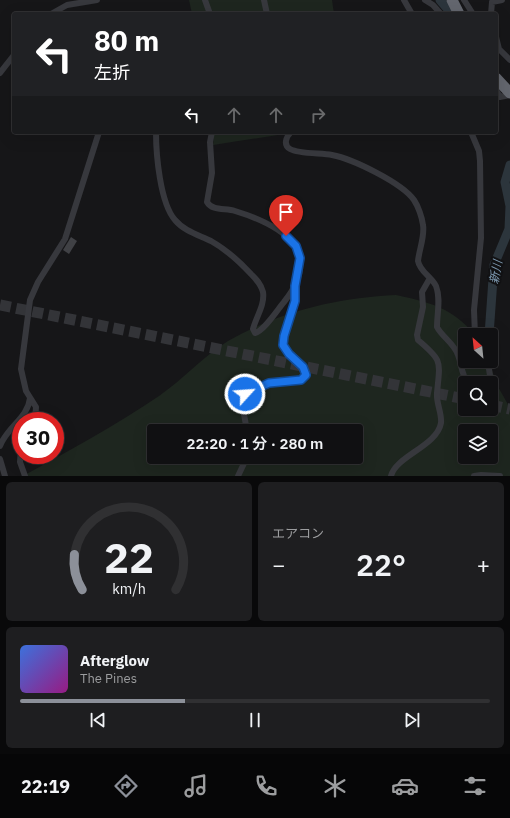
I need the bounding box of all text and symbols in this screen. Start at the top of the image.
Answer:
text: 80 m [94,22,159,59]
icon: left [28,28,80,80]
text: 左折 [94,61,130,84]
icon: left [181,104,203,126]
icon: ahead [223,104,245,126]
icon: ahead [265,104,287,126]
icon: right [307,104,329,126]
pin [269,195,303,236]
icon: arrive [275,201,297,223]
water label: 新川 [486,257,505,285]
north arrow [458,328,498,368]
map controls [458,328,498,464]
position arrow [224,373,266,415]
button: search [458,376,498,416]
speed limit sign: 30 [12,412,64,464]
button: layers [458,424,498,464]
text: 22:20 · 1 分 · 280 m [187,434,323,453]
text: エアコン [272,525,324,542]
text: 22 [104,529,154,583]
text: 22° [356,545,406,584]
text: − [272,550,285,579]
text: + [477,550,490,579]
text: km/h [112,578,146,597]
text: Afterglow [80,651,149,670]
text: The Pines [80,670,137,687]
icon: previous [87,709,109,731]
icon: pause [244,709,266,731]
icon: next [401,709,423,731]
icon: directions [112,772,140,800]
icon: music [182,772,210,800]
icon: phone [252,772,280,800]
icon: climate [321,772,349,800]
icon: car [391,772,419,800]
icon: filters [461,772,489,800]
text: 22:19 [21,775,70,798]

